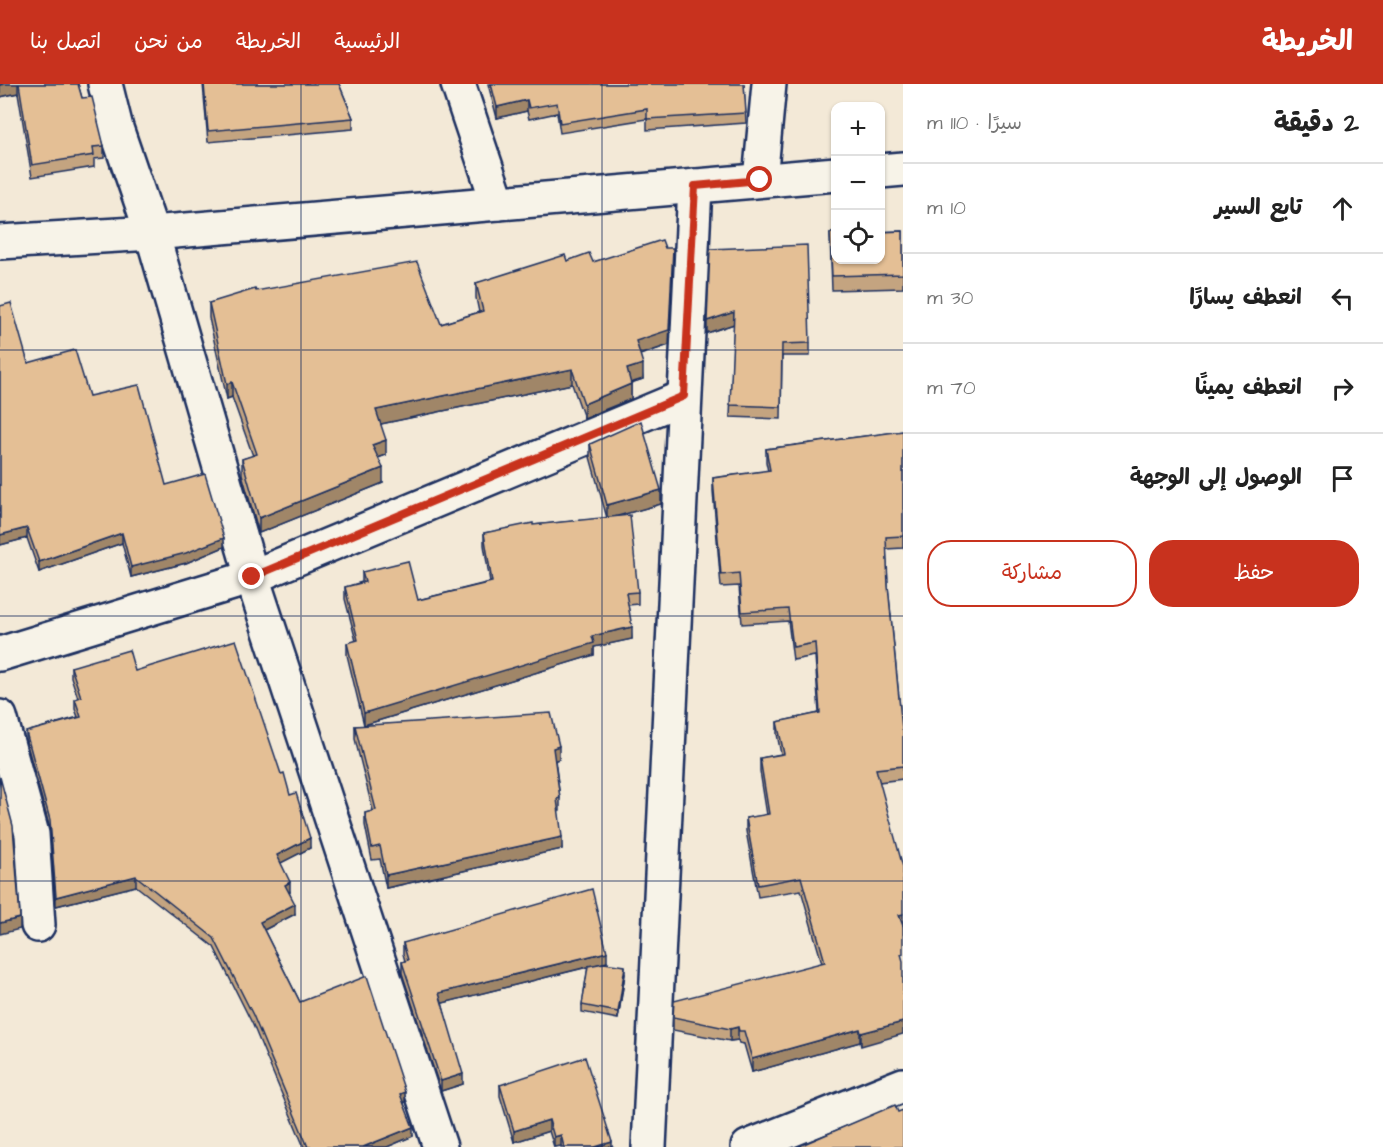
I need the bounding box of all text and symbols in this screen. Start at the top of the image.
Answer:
text: الخريطة [1262,22,1353,61]
text: اتصل بنا [30,27,101,56]
text: من نحن [134,27,203,56]
text: الخريطة [236,27,301,56]
text: الرئيسية [334,27,400,56]
map controls [831,102,885,264]
button: + [831,102,885,156]
text: 2 دقيقة [1274,105,1359,141]
text: سيرًا · 110 m [927,109,1022,137]
button: − [831,156,885,210]
route start [746,166,772,192]
text: تابع السير [1215,192,1302,223]
icon: ahead [1326,192,1359,225]
text: 10 m [927,194,966,222]
button: locate [831,210,885,264]
text: انعطف يسارًا [1189,282,1302,313]
icon: left [1326,282,1359,315]
text: 30 m [927,284,973,312]
text: انعطف يمينًا [1195,372,1302,403]
icon: right [1326,372,1359,405]
text: 70 m [927,374,976,402]
text: الوصول إلى الوجهة [1130,462,1302,493]
icon: arrive [1326,462,1359,495]
button: مشاركة [927,540,1137,607]
button: حفظ [1149,540,1359,607]
route end [238,563,264,589]

